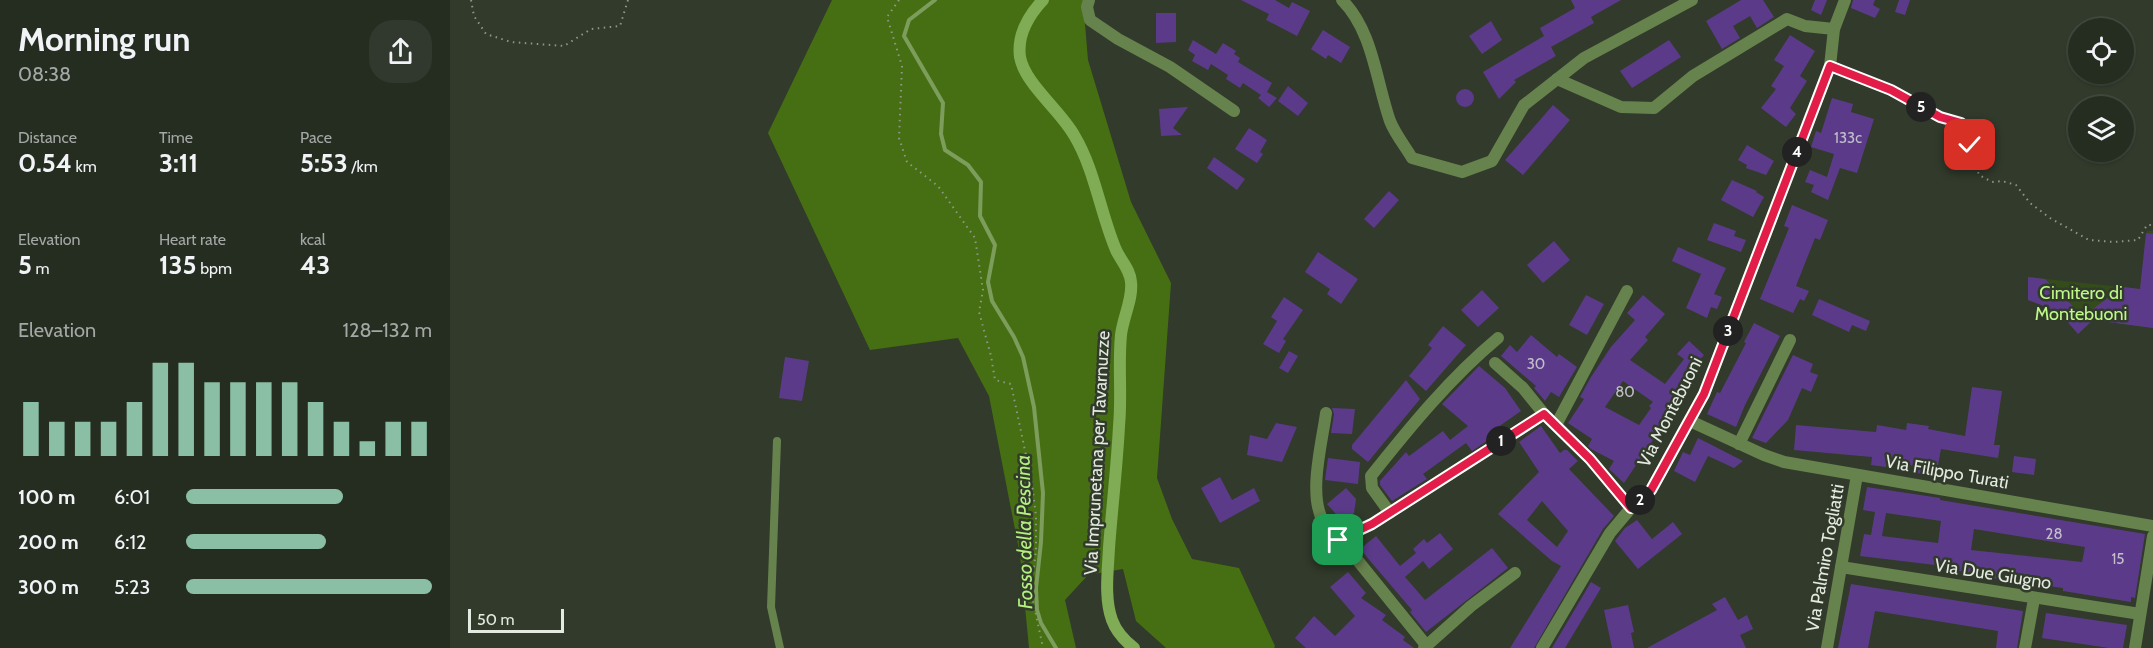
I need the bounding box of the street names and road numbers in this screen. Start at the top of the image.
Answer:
street label: Via Imprunetana per Tavarnuzze [1080,330,1114,576]
street label: Via Montebuoni [1633,353,1707,471]
street label: Via Filippo Turati [1884,450,2010,494]
street label: Via Palmiro Togliatti [1801,482,1849,634]
street label: Via Due Giugno [1933,554,2053,594]

